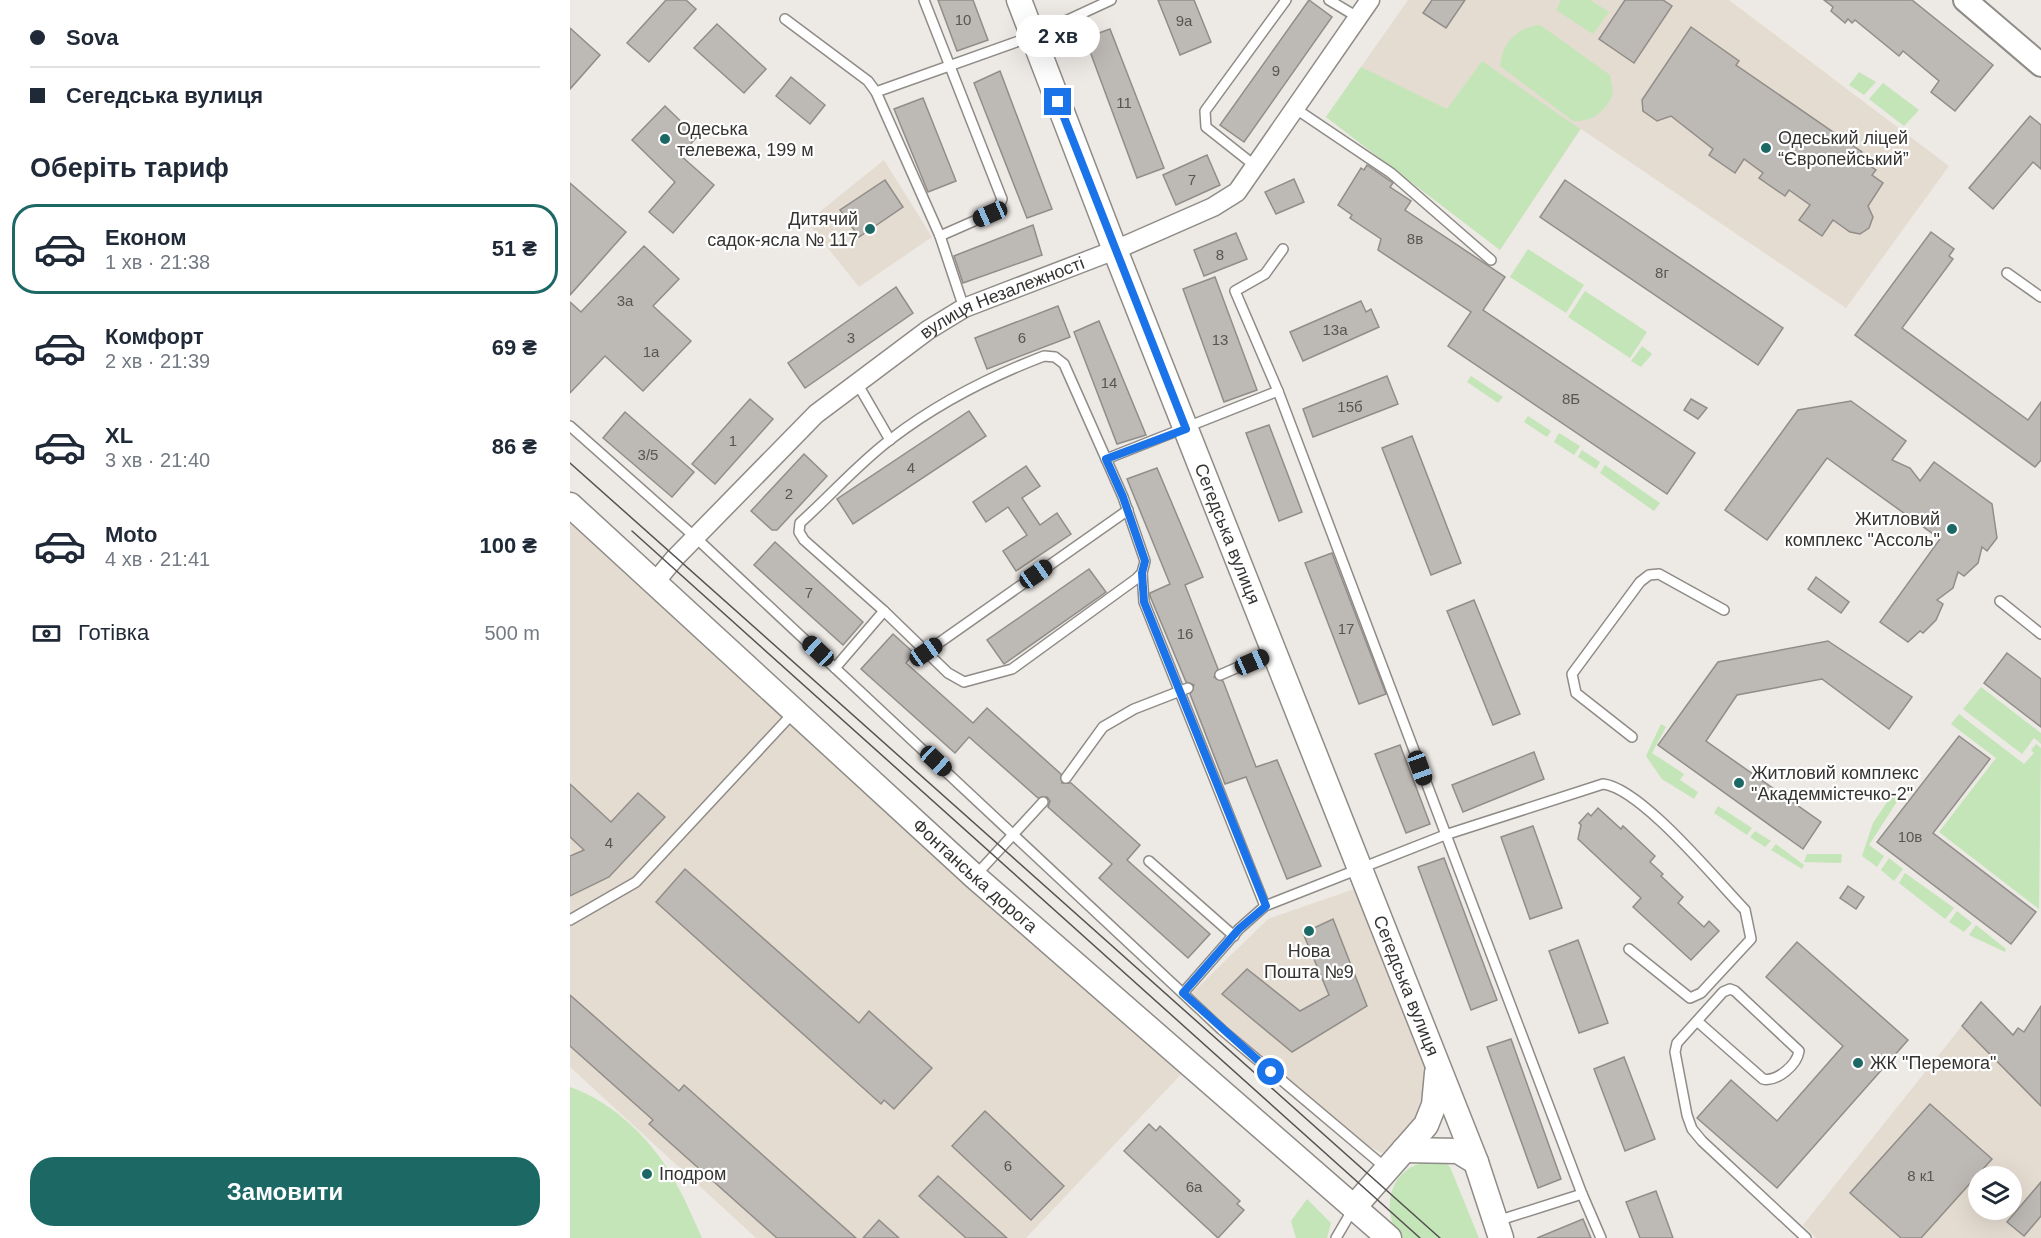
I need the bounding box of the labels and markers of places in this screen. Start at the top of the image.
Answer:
place label: Одеська телевежа, 199 м [677,119,814,160]
place label: Одеський ліцей “Європейський” [1778,128,1909,169]
marker: Одеська телевежа, 199 м [658,132,672,146]
marker: Одеський ліцей “Європейський” [1759,141,1773,155]
place label: Дитячий садок-ясла № 117 [707,209,858,250]
marker: Дитячий садок-ясла № 117 [863,222,877,236]
place label: Житловий комплекс "Ассоль" [1785,509,1940,550]
marker: Житловий комплекс "Ассоль" [1945,522,1959,536]
place label: Житловий комплекс "Академмістечко-2" [1751,763,1919,804]
marker: Житловий комплекс "Академмістечко-2" [1732,776,1746,790]
marker: Нова Пошта №9 [1302,924,1316,938]
place label: Нова Пошта №9 [1264,941,1354,982]
place label: ЖК "Перемога" [1870,1053,1996,1073]
marker: ЖК "Перемога" [1851,1056,1865,1070]
place label: Іподром [659,1164,726,1184]
marker: Іподром [640,1167,654,1181]

